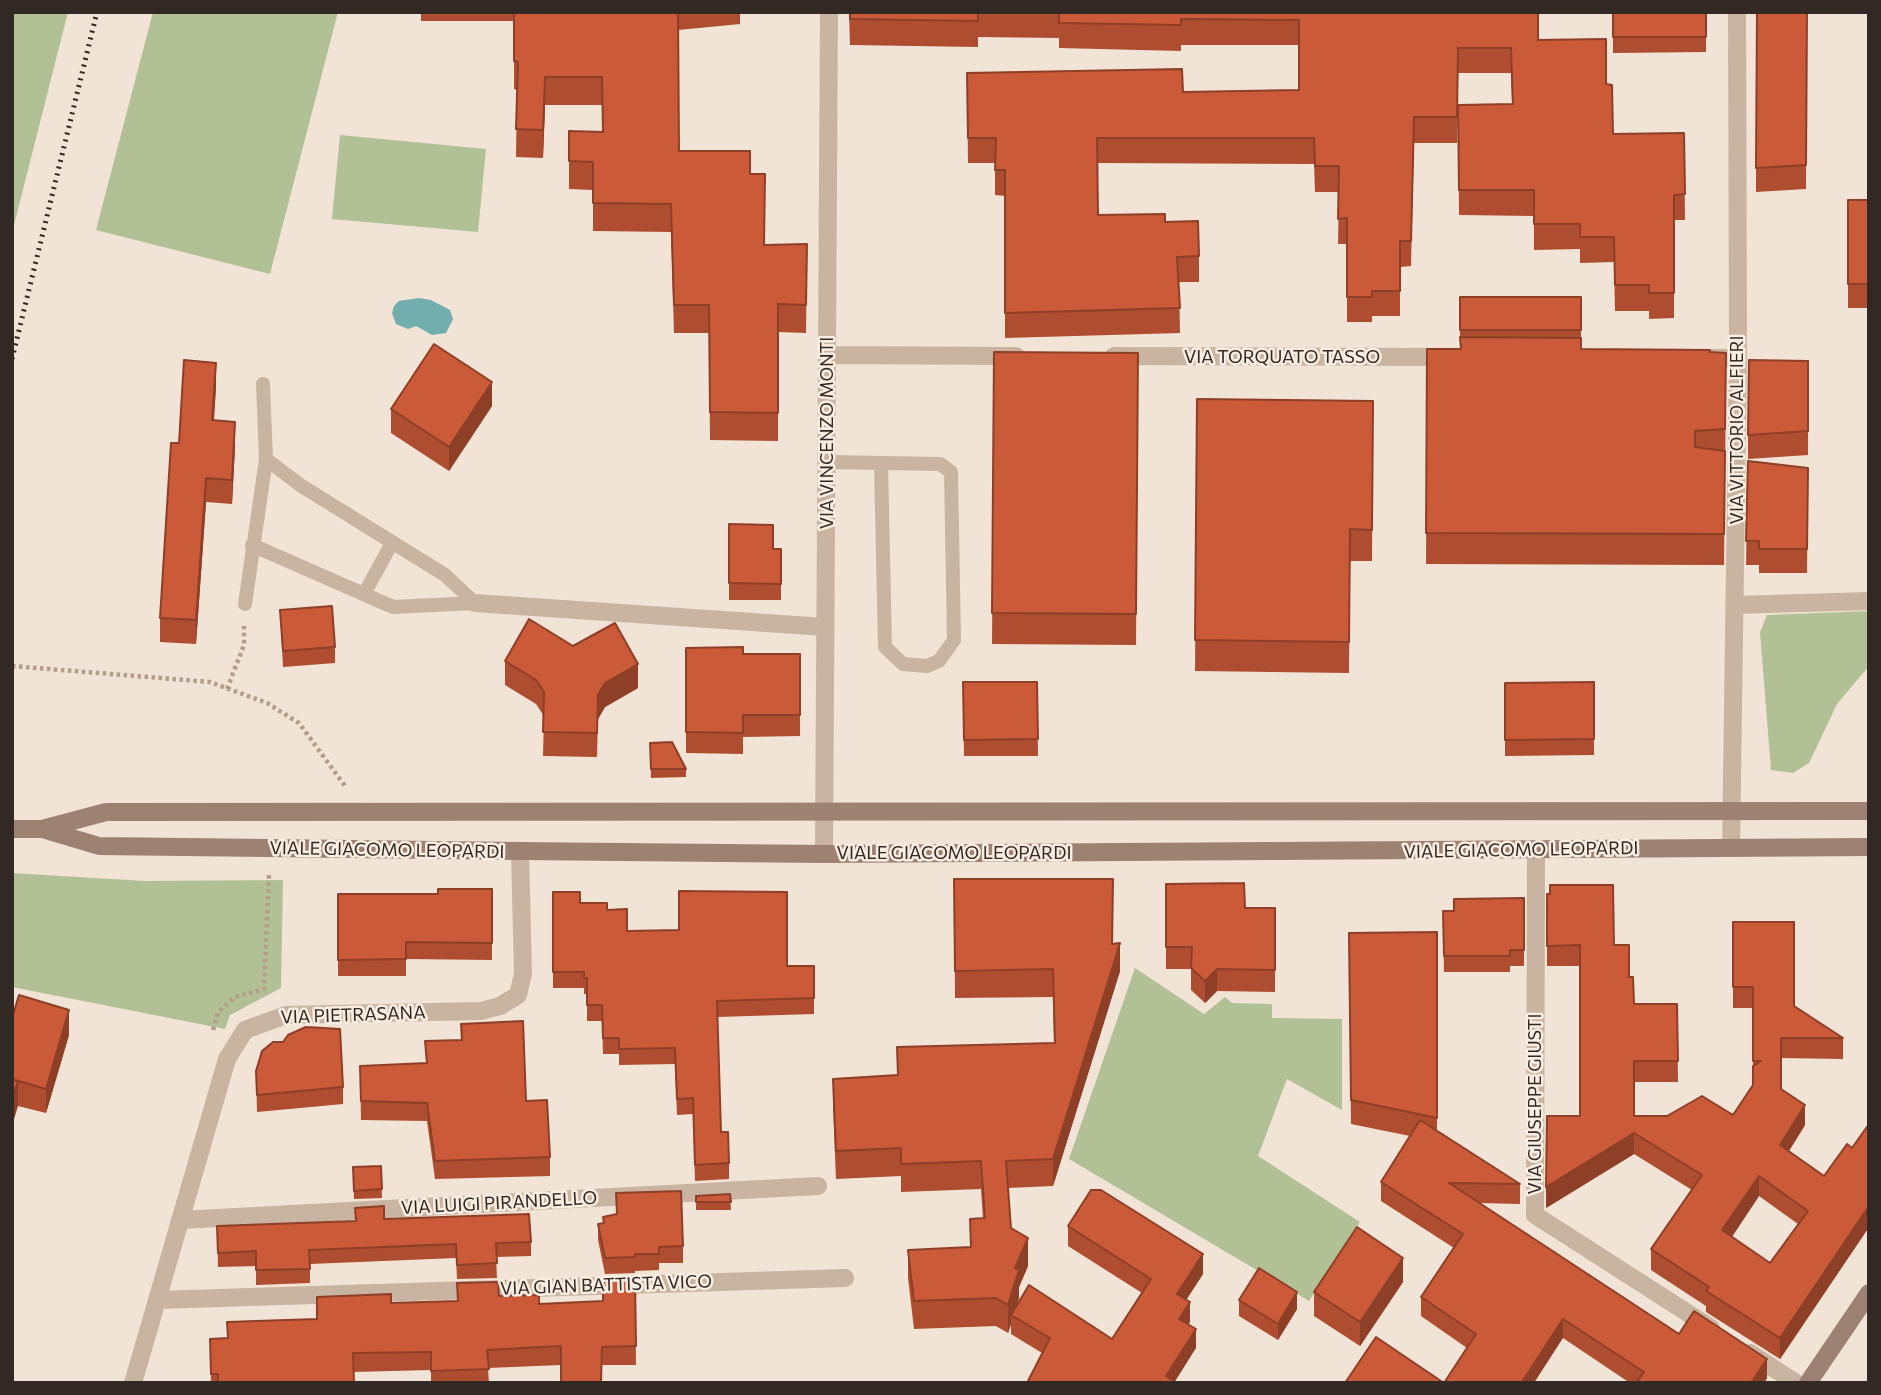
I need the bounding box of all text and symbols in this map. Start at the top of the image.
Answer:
street label: VIA VITTORIO ALFIERI [1726,336,1748,524]
street label: VIA VINCENZO MONTI [816,337,838,529]
street label: VIA TORQUATO TASSO [1184,346,1380,368]
street label: VIALE GIACOMO LEOPARDI [269,837,505,863]
street label: VIALE GIACOMO LEOPARDI [1403,837,1639,863]
street label: VIALE GIACOMO LEOPARDI [837,842,1071,864]
street label: VIA PIETRASANA [280,1002,426,1028]
street label: VIA GIUSEPPE GIUSTI [1524,1014,1546,1194]
street label: VIA LUIGI PIRANDELLO [400,1187,598,1219]
street label: VIA GIAN BATTISTA VICO [500,1271,712,1299]

